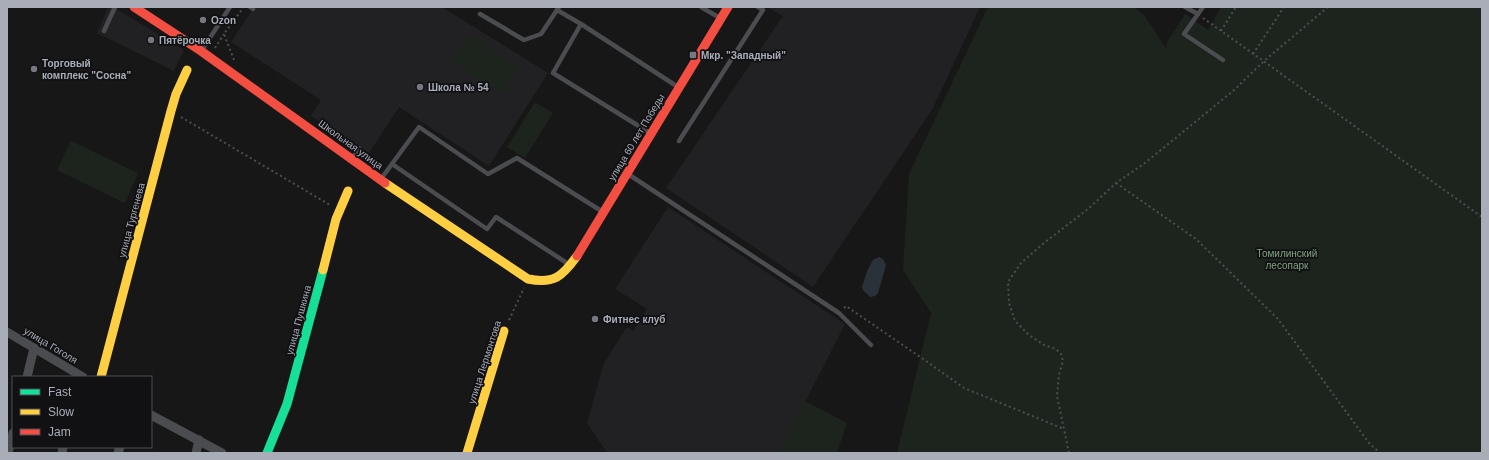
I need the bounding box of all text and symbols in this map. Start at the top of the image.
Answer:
marker: Ozon [198,15,208,25]
place label: Ozon [211,15,236,26]
marker: Пятёрочка [146,35,156,45]
place label: Пятёрочка [159,35,211,46]
marker: Мкр. "Западный" [688,50,698,60]
place label: Мкр. "Западный" [701,50,786,61]
place label: Торговый комплекс "Сосна" [42,58,131,81]
marker: Торговый комплекс "Сосна" [29,64,39,74]
marker: Школа № 54 [415,82,425,92]
place label: Школа № 54 [428,82,489,93]
street label: улица 60 лет Победы [606,92,667,183]
street label: Школьная улица [316,117,385,172]
street label: улица Тургенева [116,181,147,259]
park label: Томилинский лесопарк [1257,248,1317,271]
street label: улица Пушкина [284,284,313,356]
marker: Фитнес клуб [590,314,600,324]
place label: Фитнес клуб [603,314,665,325]
street label: улица Лермонтова [466,319,503,405]
street label: улица Гоголя [22,325,80,366]
legend [12,376,152,448]
text: Fast [48,385,72,399]
text: Slow [48,405,74,419]
text: Jam [48,425,71,439]

